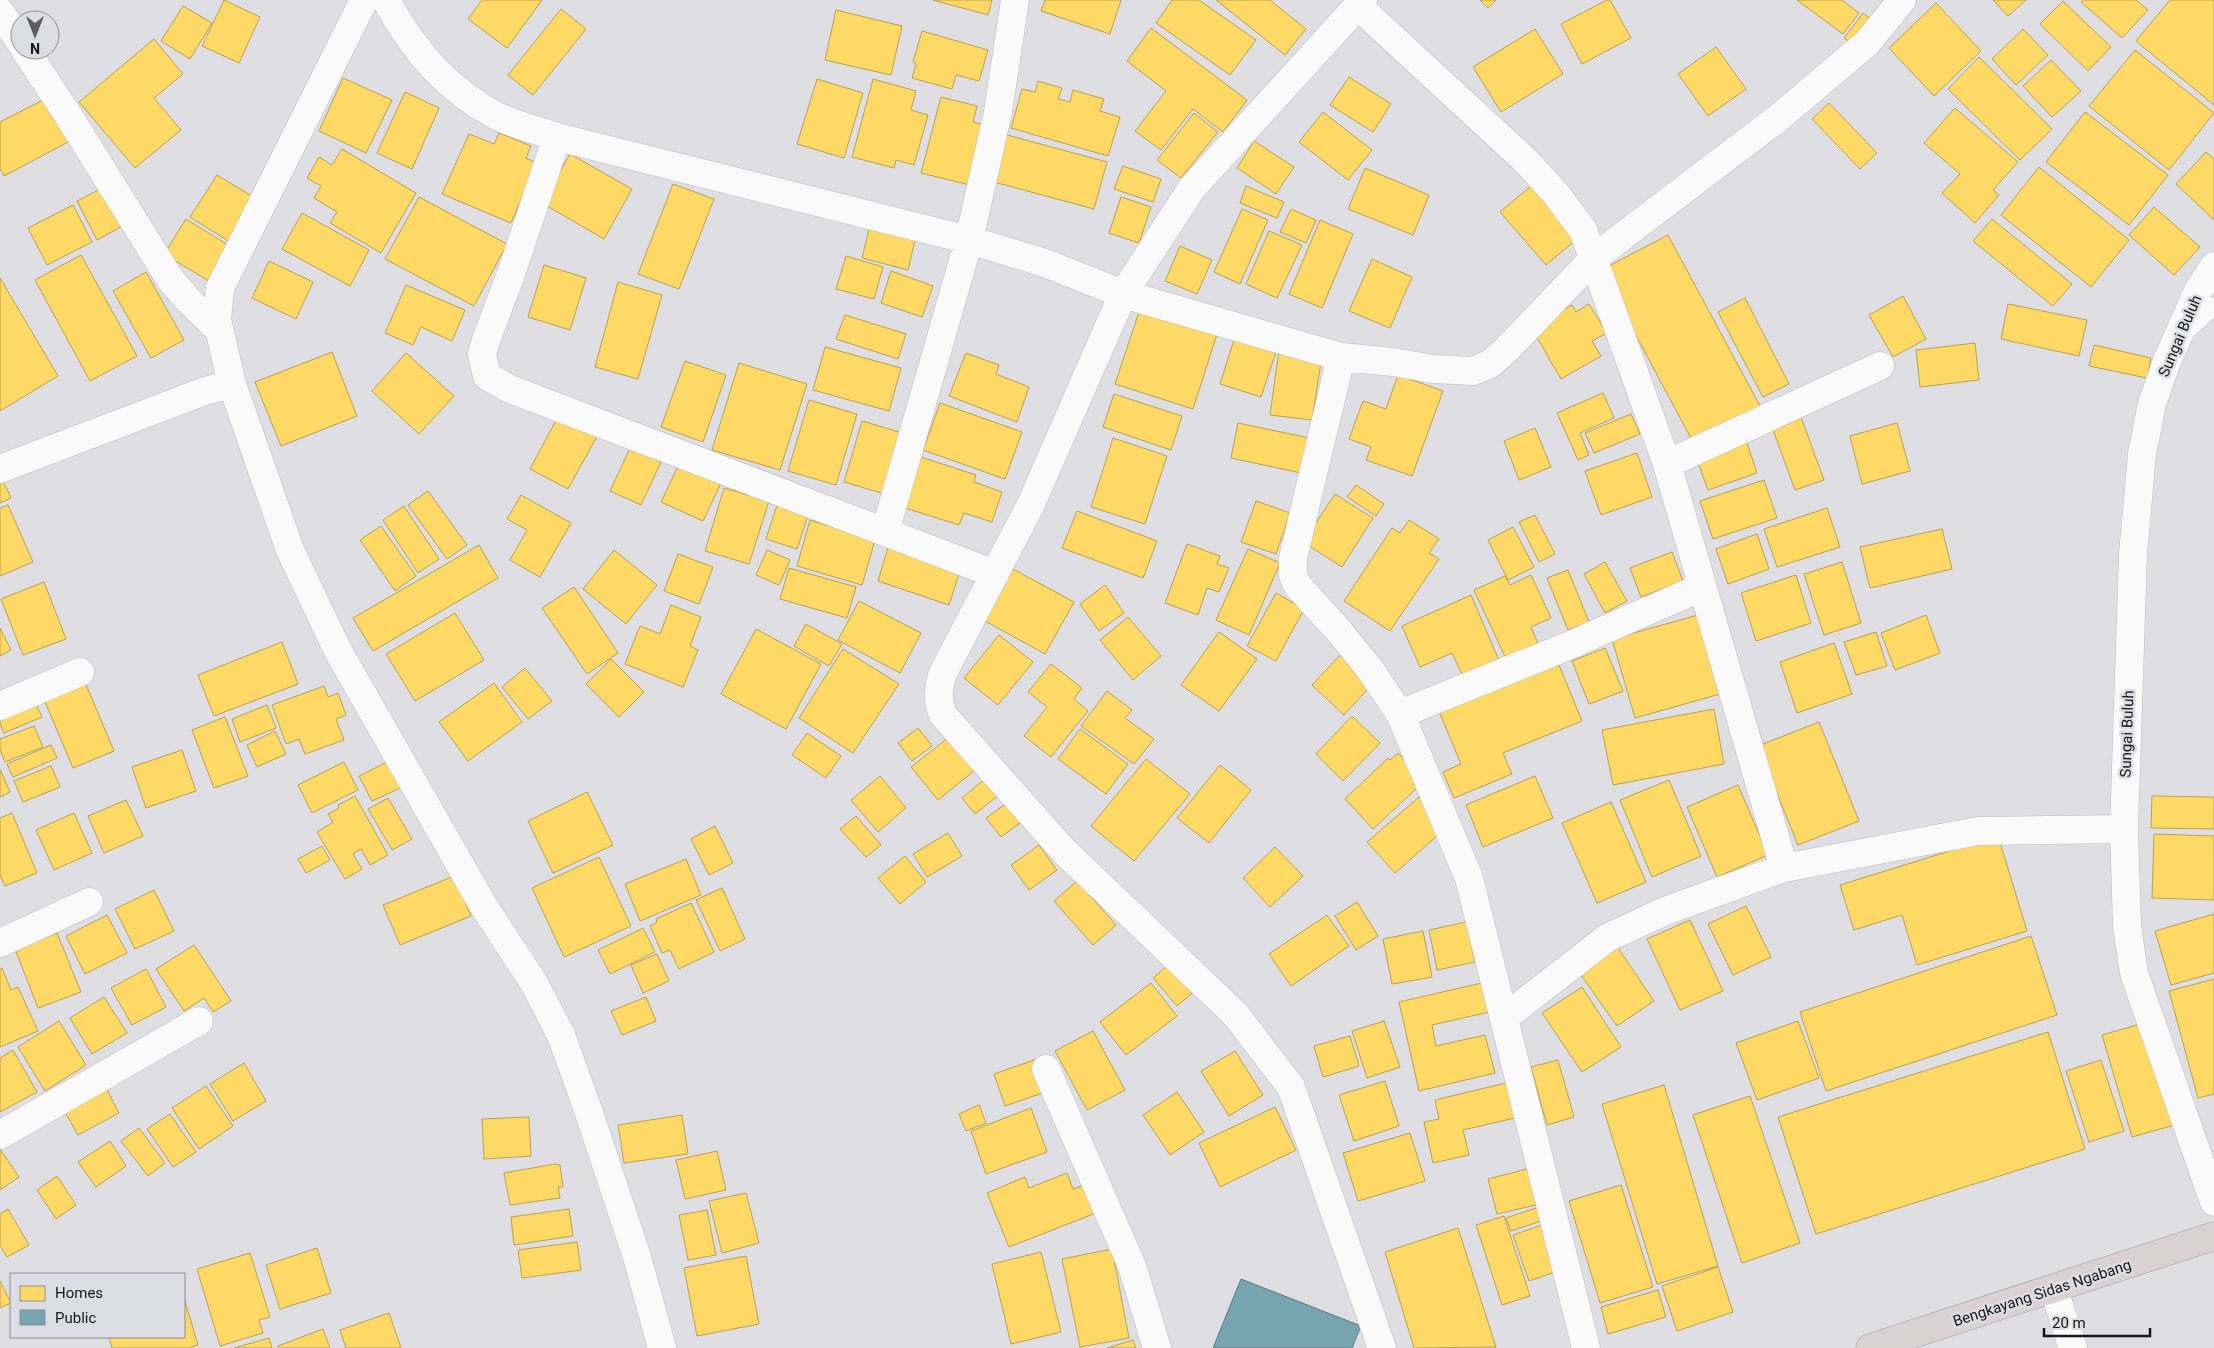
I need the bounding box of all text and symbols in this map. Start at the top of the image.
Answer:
north arrow [10,10,60,60]
text: N [30,40,40,56]
street label: Sungai Buluh [2155,292,2205,380]
street label: Sungai Buluh [2116,690,2138,778]
street label: Bengkayang Sidas Ngabang [1951,1256,2133,1330]
legend [10,1273,185,1338]
text: Homes [55,1284,103,1302]
scale bar [2044,1306,2150,1338]
text: Public [55,1309,96,1327]
text: 20 m [2052,1314,2086,1332]

